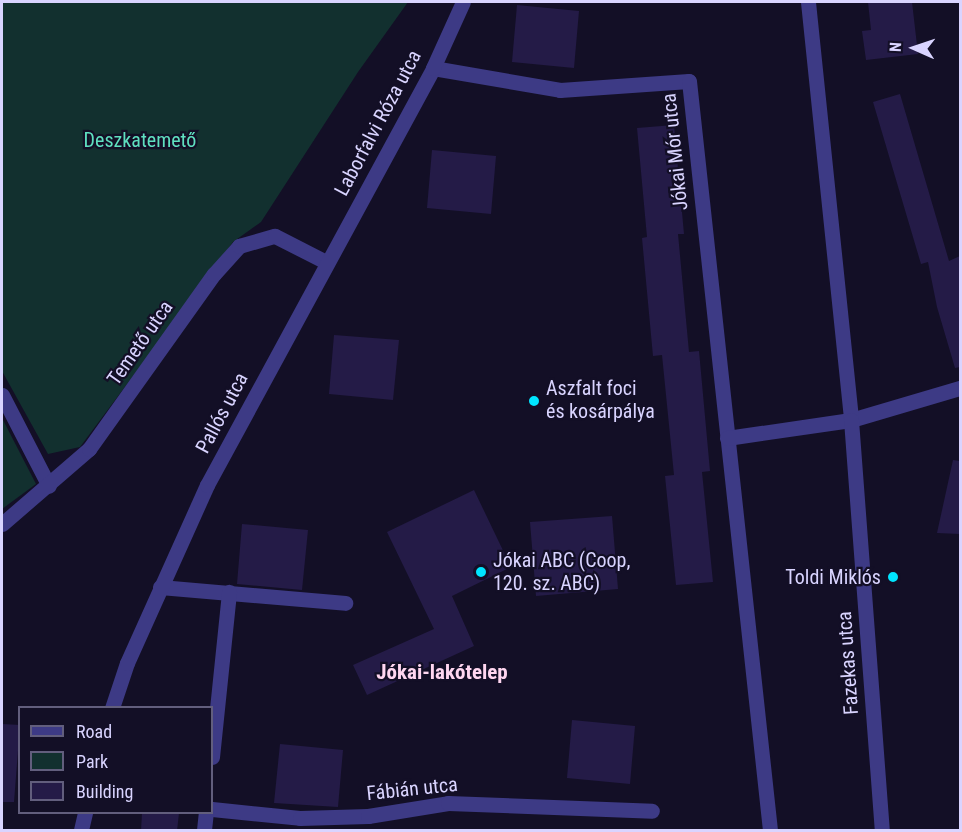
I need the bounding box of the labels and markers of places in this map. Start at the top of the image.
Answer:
place label: Aszfalt foci és kosárpálya [546,377,655,424]
marker: Aszfalt foci és kosárpálya [527,394,541,408]
place label: Jókai ABC (Coop, 120. sz. ABC) [493,548,630,595]
marker: Jókai ABC (Coop, 120. sz. ABC) [474,565,488,579]
place label: Toldi Miklós [785,565,881,589]
marker: Toldi Miklós [886,570,900,584]

